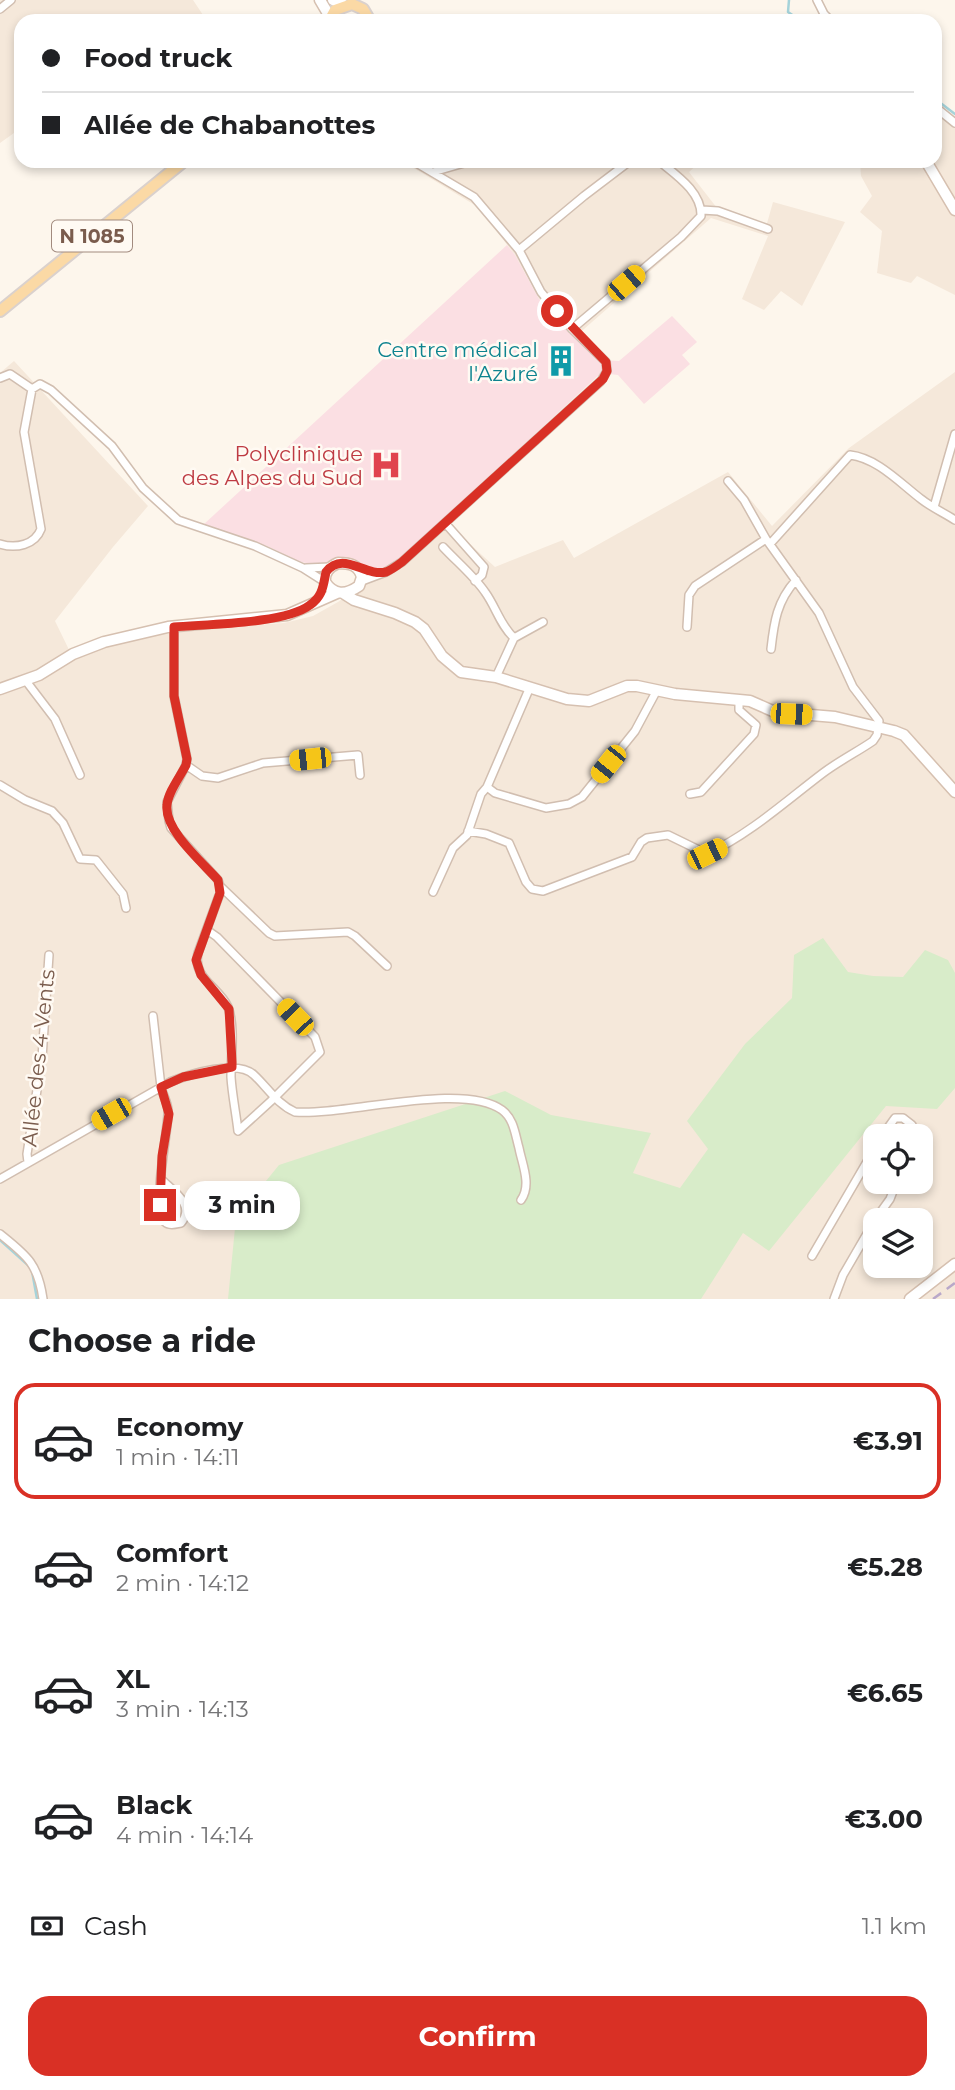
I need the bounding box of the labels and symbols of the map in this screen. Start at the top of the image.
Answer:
road number: N 1085 [52,220,132,252]
car [604,261,649,305]
route start [541,295,573,327]
place label: Centre médical l'Azuré [377,337,538,386]
building icon: Centre médical l'Azuré [544,344,578,378]
place label: Polyclinique des Alpes du Sud [182,441,363,490]
hospital icon: Polyclinique des Alpes du Sud [369,448,403,482]
car [770,703,813,725]
car [587,741,630,787]
car [289,746,332,772]
car [684,835,731,873]
street label: Allée des 4 Vents [16,968,60,1148]
car [273,995,318,1039]
car [88,1094,135,1134]
callout: 3 min [184,1180,300,1230]
route end [144,1189,176,1221]

